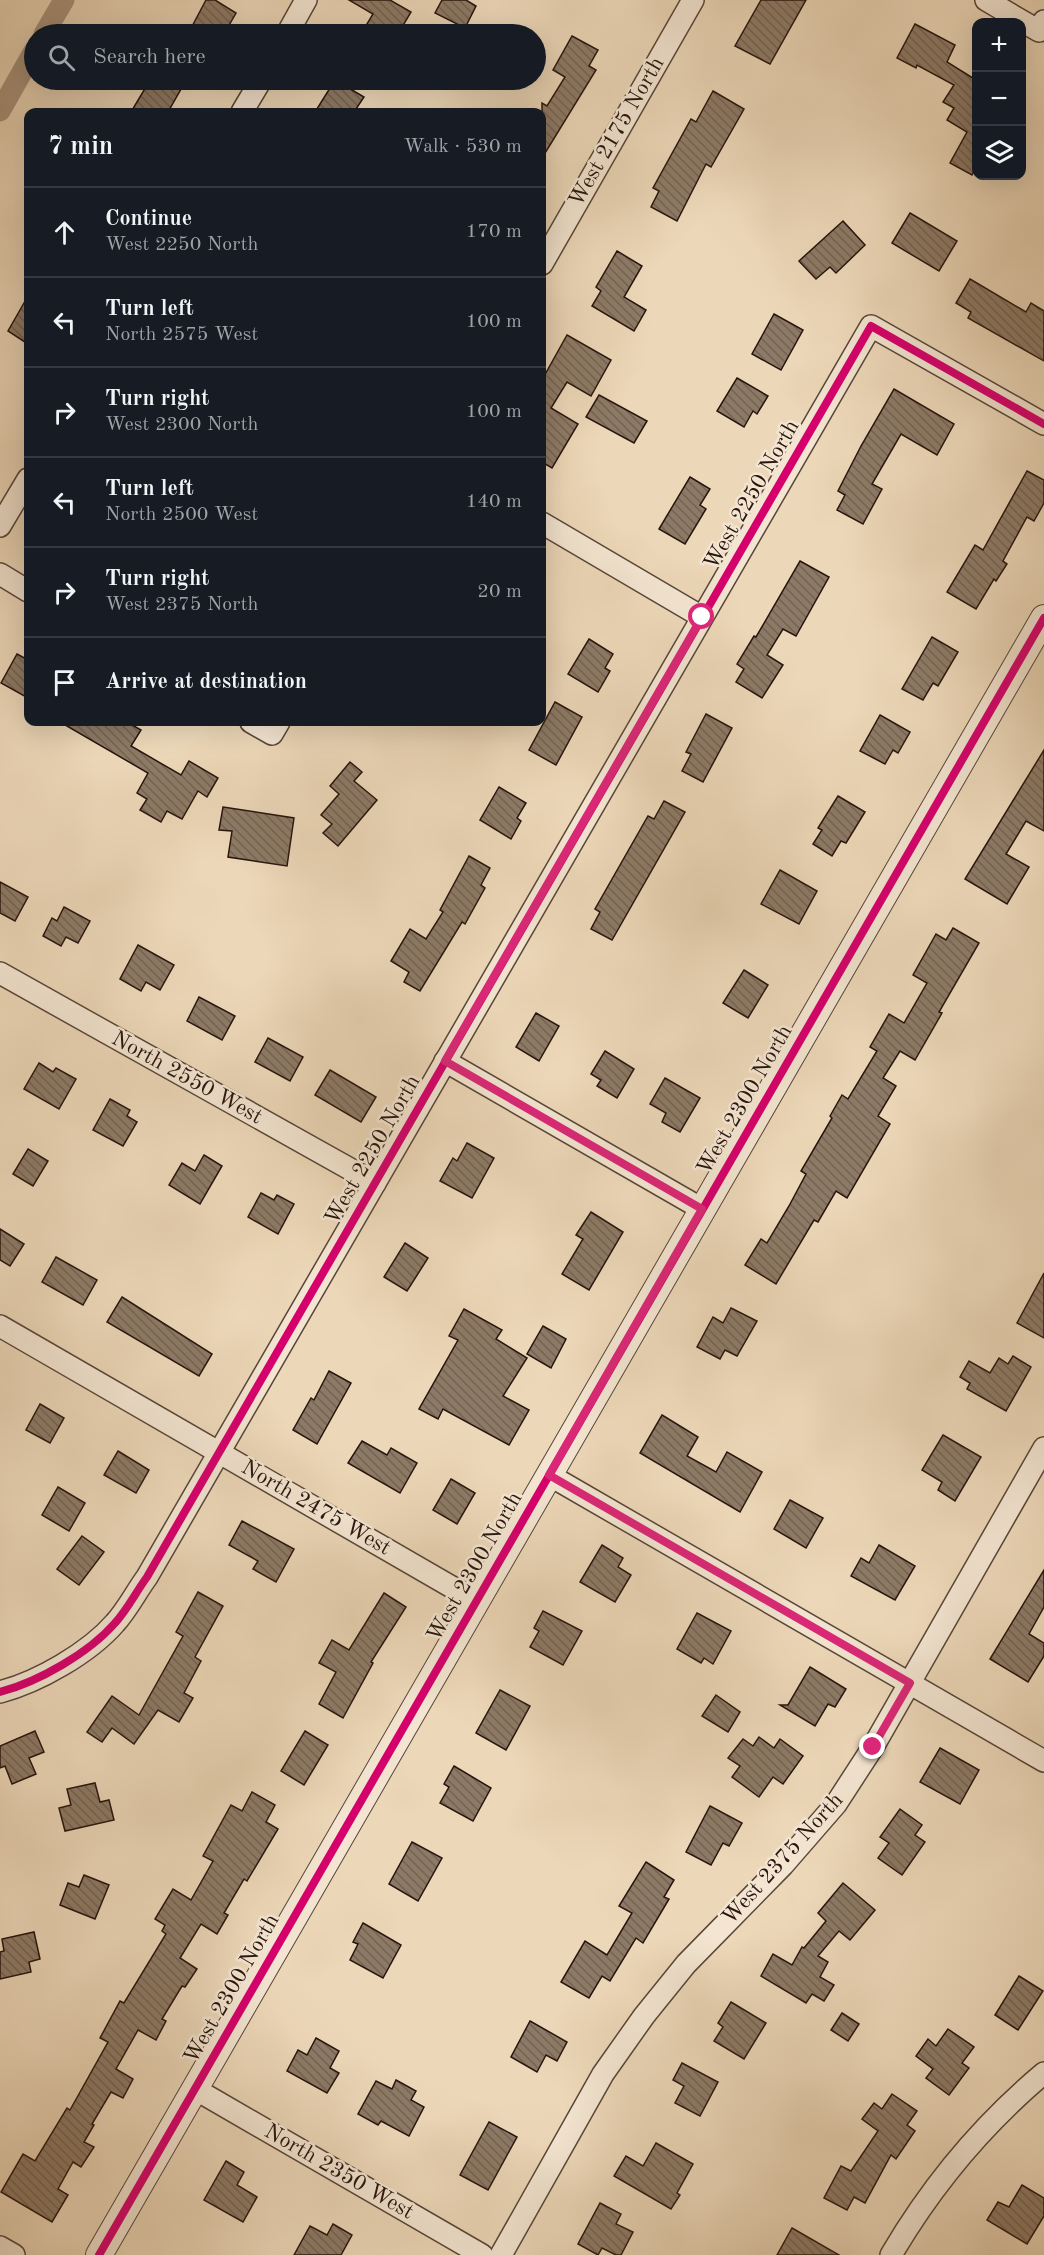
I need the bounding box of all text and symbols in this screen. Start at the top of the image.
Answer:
map controls [972,18,1026,180]
button: + [972,18,1026,72]
search box [24,24,546,90]
icon: search [45,41,78,74]
text: Search here [93,46,206,68]
street label: West 2175 North [565,53,669,211]
button: − [972,72,1026,126]
button: layers [972,126,1026,180]
text: 7 min [48,134,113,160]
text: Walk · 530 m [403,137,522,157]
text: Continue [105,208,192,230]
icon: ahead [48,216,81,249]
text: 170 m [466,222,522,242]
text: West 2250 North [105,235,258,255]
text: Turn left [105,298,194,320]
icon: left [48,306,81,339]
text: 100 m [466,312,522,332]
text: North 2575 West [105,325,258,345]
text: Turn right [105,388,209,410]
icon: right [48,396,81,429]
text: 100 m [466,402,522,422]
text: West 2300 North [105,415,258,435]
street label: West 2250 North [700,416,804,574]
text: Turn left [105,478,194,500]
icon: left [48,486,81,519]
text: 140 m [466,492,522,512]
text: North 2500 West [105,505,258,525]
text: Turn right [105,568,209,590]
icon: right [48,576,81,609]
text: 20 m [477,582,522,602]
text: West 2375 North [105,595,258,615]
route start [688,603,714,629]
icon: arrive [48,666,81,699]
text: Arrive at destination [105,671,307,693]
street label: West 2300 North [693,1021,797,1179]
street label: North 2550 West [108,1027,266,1129]
street label: West 2250 North [321,1071,425,1229]
street label: North 2475 West [237,1456,395,1560]
street label: West 2300 North [423,1488,527,1646]
route end [859,1733,885,1759]
street label: West 2375 North [718,1789,848,1929]
street label: West 2300 North [180,1910,284,2068]
street label: North 2350 West [260,2120,418,2224]

